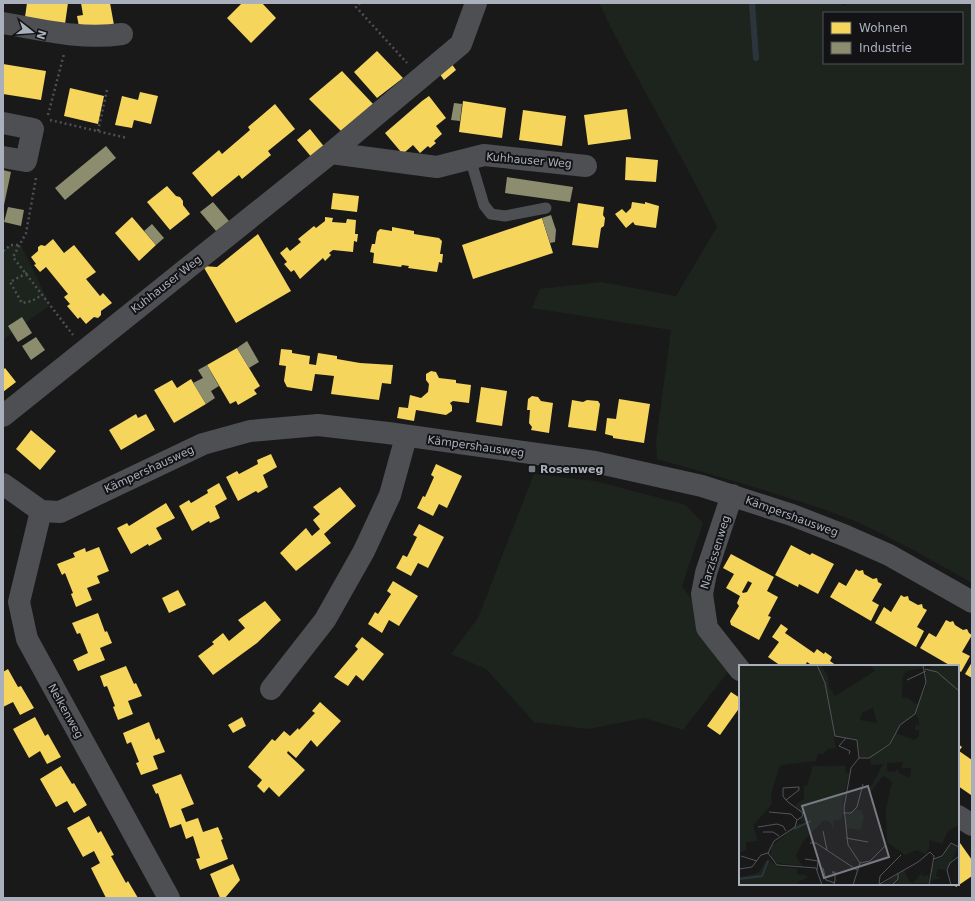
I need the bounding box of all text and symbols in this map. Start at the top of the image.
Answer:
north arrow [12,12,52,52]
legend [823,12,963,64]
text: Wohnen [859,21,908,35]
text: N [34,28,49,41]
text: Industrie [859,41,912,55]
street label: Kuhhauser Weg [486,150,572,171]
street label: Kuhhauser Weg [129,253,204,316]
street label: Kämpershausweg [427,433,525,460]
street label: Kämpershausweg [102,443,196,496]
place label: Rosenweg [540,463,603,476]
marker: Rosenweg [527,464,537,474]
street label: Kämpershausweg [744,494,840,539]
street label: Narzissenweg [698,514,733,591]
inset map [739,665,959,885]
street label: Nelkenweg [45,682,86,741]

